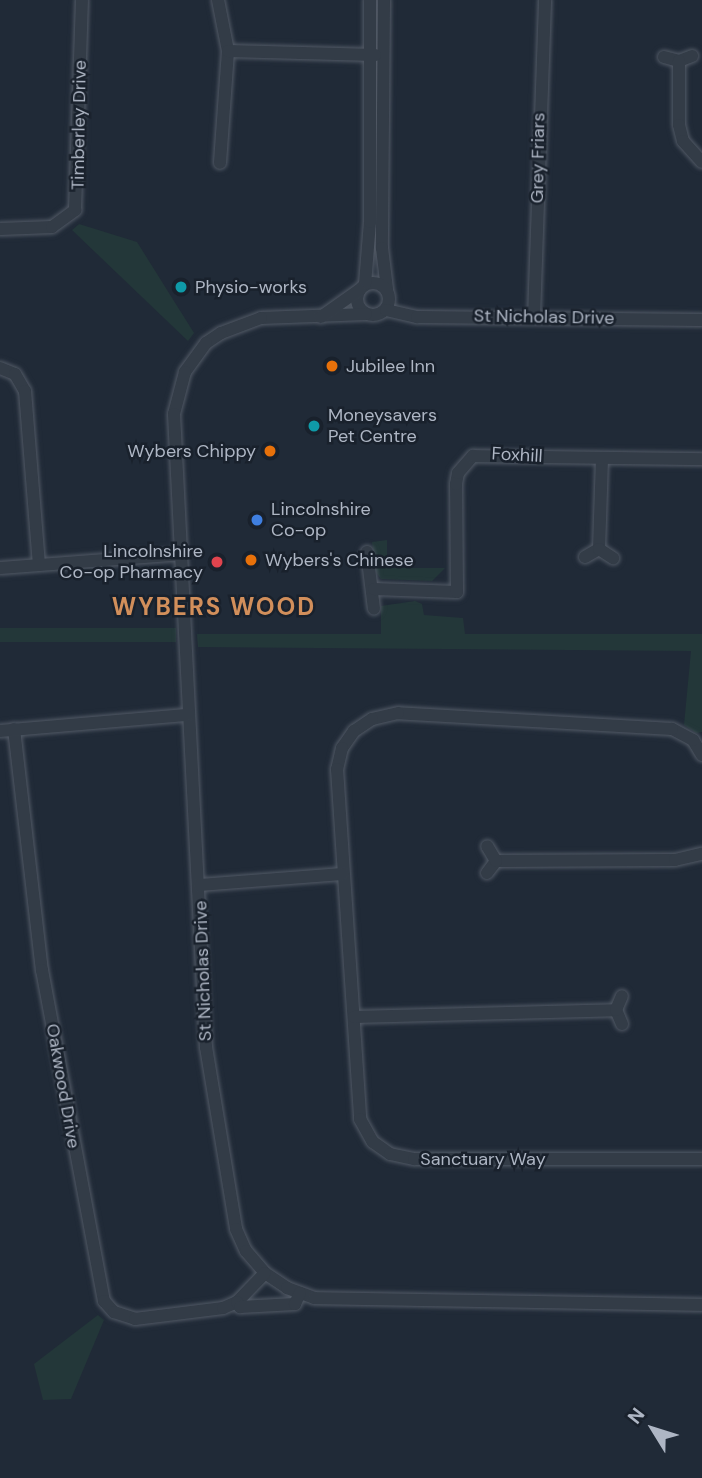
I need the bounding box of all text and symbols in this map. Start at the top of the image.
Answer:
street label: Timberley Drive [67,60,91,190]
street label: Grey Friars [526,112,550,204]
place label: Physio-works [195,276,307,298]
marker: Physio-works [173,279,189,295]
street label: St Nicholas Drive [474,305,614,329]
place label: Jubilee Inn [346,355,435,377]
marker: Jubilee Inn [324,358,340,374]
place label: Moneysavers Pet Centre [328,405,437,448]
marker: Moneysavers Pet Centre [306,418,322,434]
place label: Wybers Chippy [127,440,256,462]
marker: Wybers Chippy [262,443,278,459]
street label: Foxhill [491,443,543,467]
place label: Lincolnshire Co-op [271,499,371,542]
marker: Lincolnshire Co-op [249,512,265,528]
place label: Lincolnshire Co-op Pharmacy [60,541,203,584]
place label: Wybers's Chinese [265,549,414,571]
marker: Wybers's Chinese [243,552,259,568]
marker: Lincolnshire Co-op Pharmacy [209,554,225,570]
district label: WYBERS WOOD [113,593,315,621]
street label: St Nicholas Drive [190,900,216,1042]
street label: Oakwood Drive [41,1022,85,1150]
street label: Sanctuary Way [420,1148,546,1170]
north arrow [618,1394,688,1464]
text: N [622,1403,650,1429]

